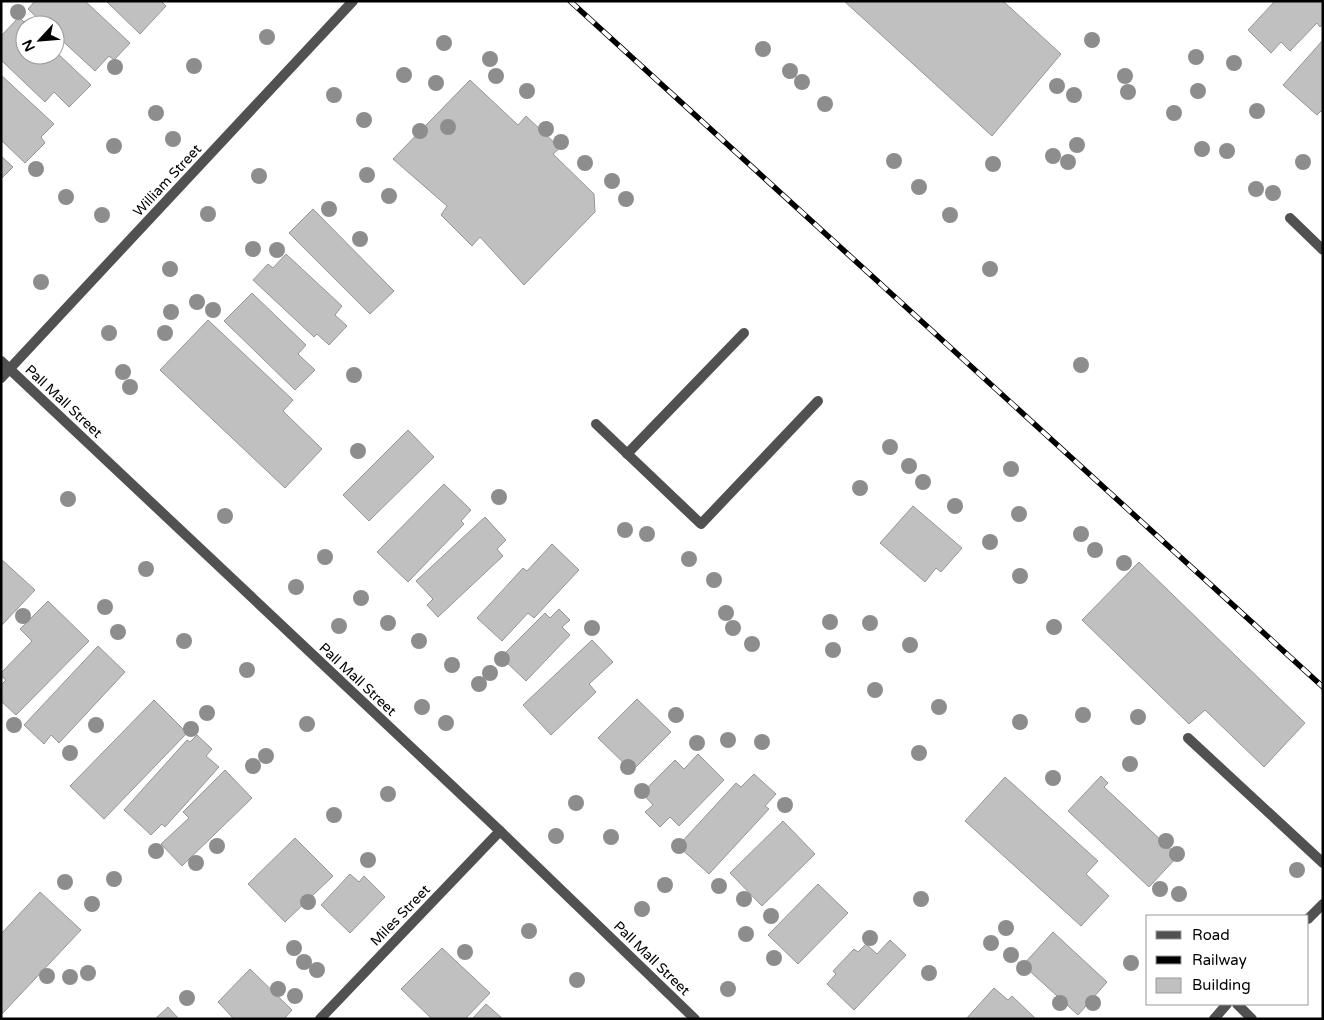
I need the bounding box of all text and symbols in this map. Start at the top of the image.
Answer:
north arrow [15,15,65,65]
text: N [19,37,39,54]
street label: William Street [130,140,206,220]
street label: Pall Mall Street [21,361,106,442]
street label: Pall Mall Street [315,639,400,720]
street label: Miles Street [367,881,434,950]
legend [1146,915,1309,1005]
street label: Pall Mall Street [610,918,694,999]
text: Road [1192,926,1230,944]
text: Railway [1192,951,1247,969]
text: Building [1192,976,1251,994]

